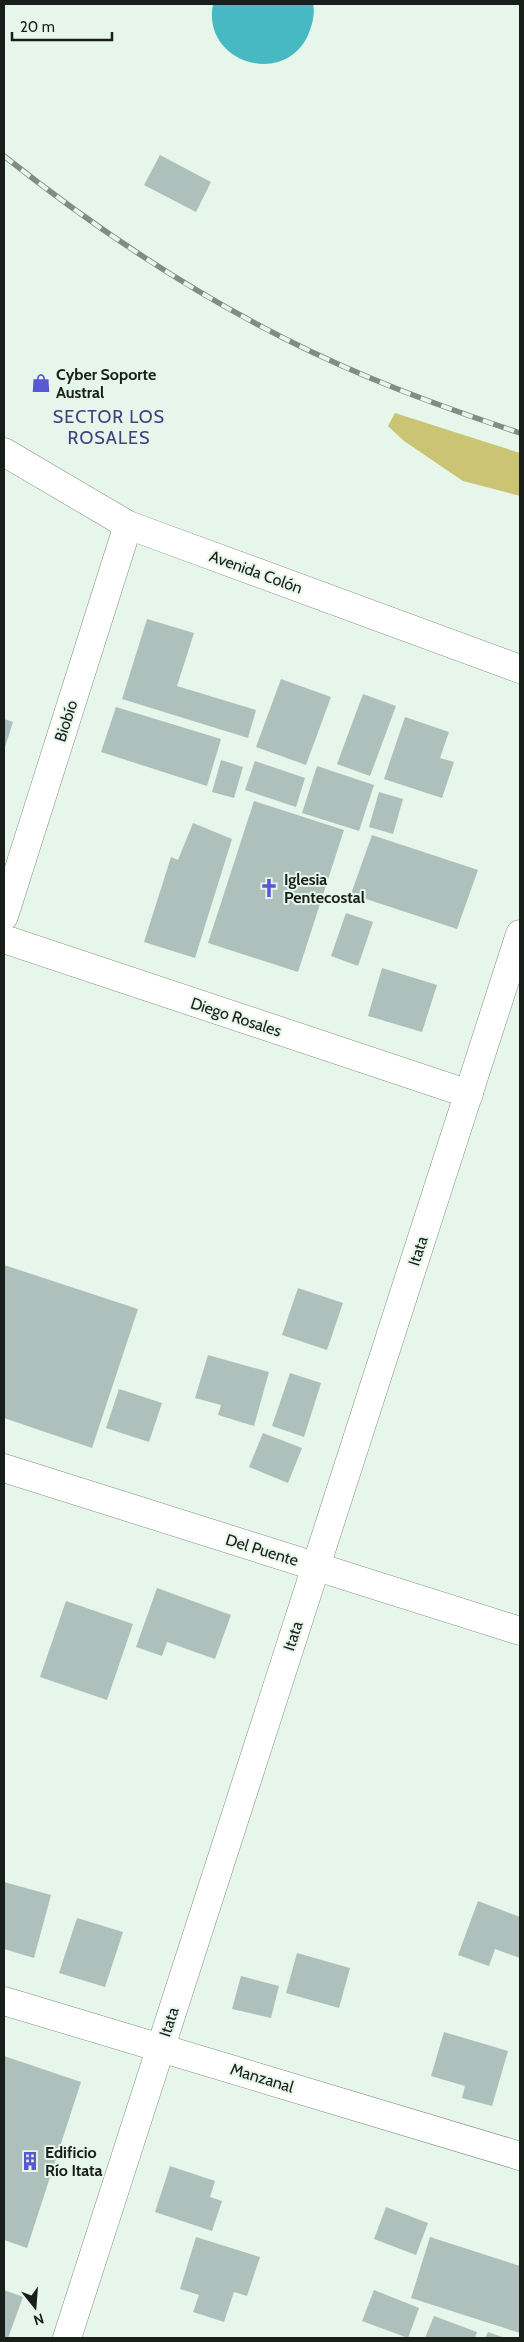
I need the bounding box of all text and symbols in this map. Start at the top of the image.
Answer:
scale bar [12,10,112,42]
text: 20 m [20,18,55,36]
place label: Cyber Soporte Austral [56,365,156,402]
shop icon: Cyber Soporte Austral [30,372,52,394]
district label: SECTOR LOS ROSALES [53,406,165,449]
street label: Avenida Colón [207,546,305,598]
street label: Biobío [50,698,82,744]
place label: Iglesia Pentecostal [284,870,365,907]
church icon: Iglesia Pentecostal [258,877,280,899]
street label: Diego Rosales [188,993,284,1041]
street label: Itata [404,1234,432,1268]
street label: Del Puente [223,1530,301,1570]
street label: Itata [279,1619,307,1653]
street label: Itata [155,2005,183,2039]
street label: Manzanal [228,2059,296,2097]
place label: Edificio Río Itata [45,2143,103,2180]
building icon: Edificio Río Itata [19,2150,41,2172]
north arrow [10,2282,60,2332]
text: N [31,2309,46,2329]

